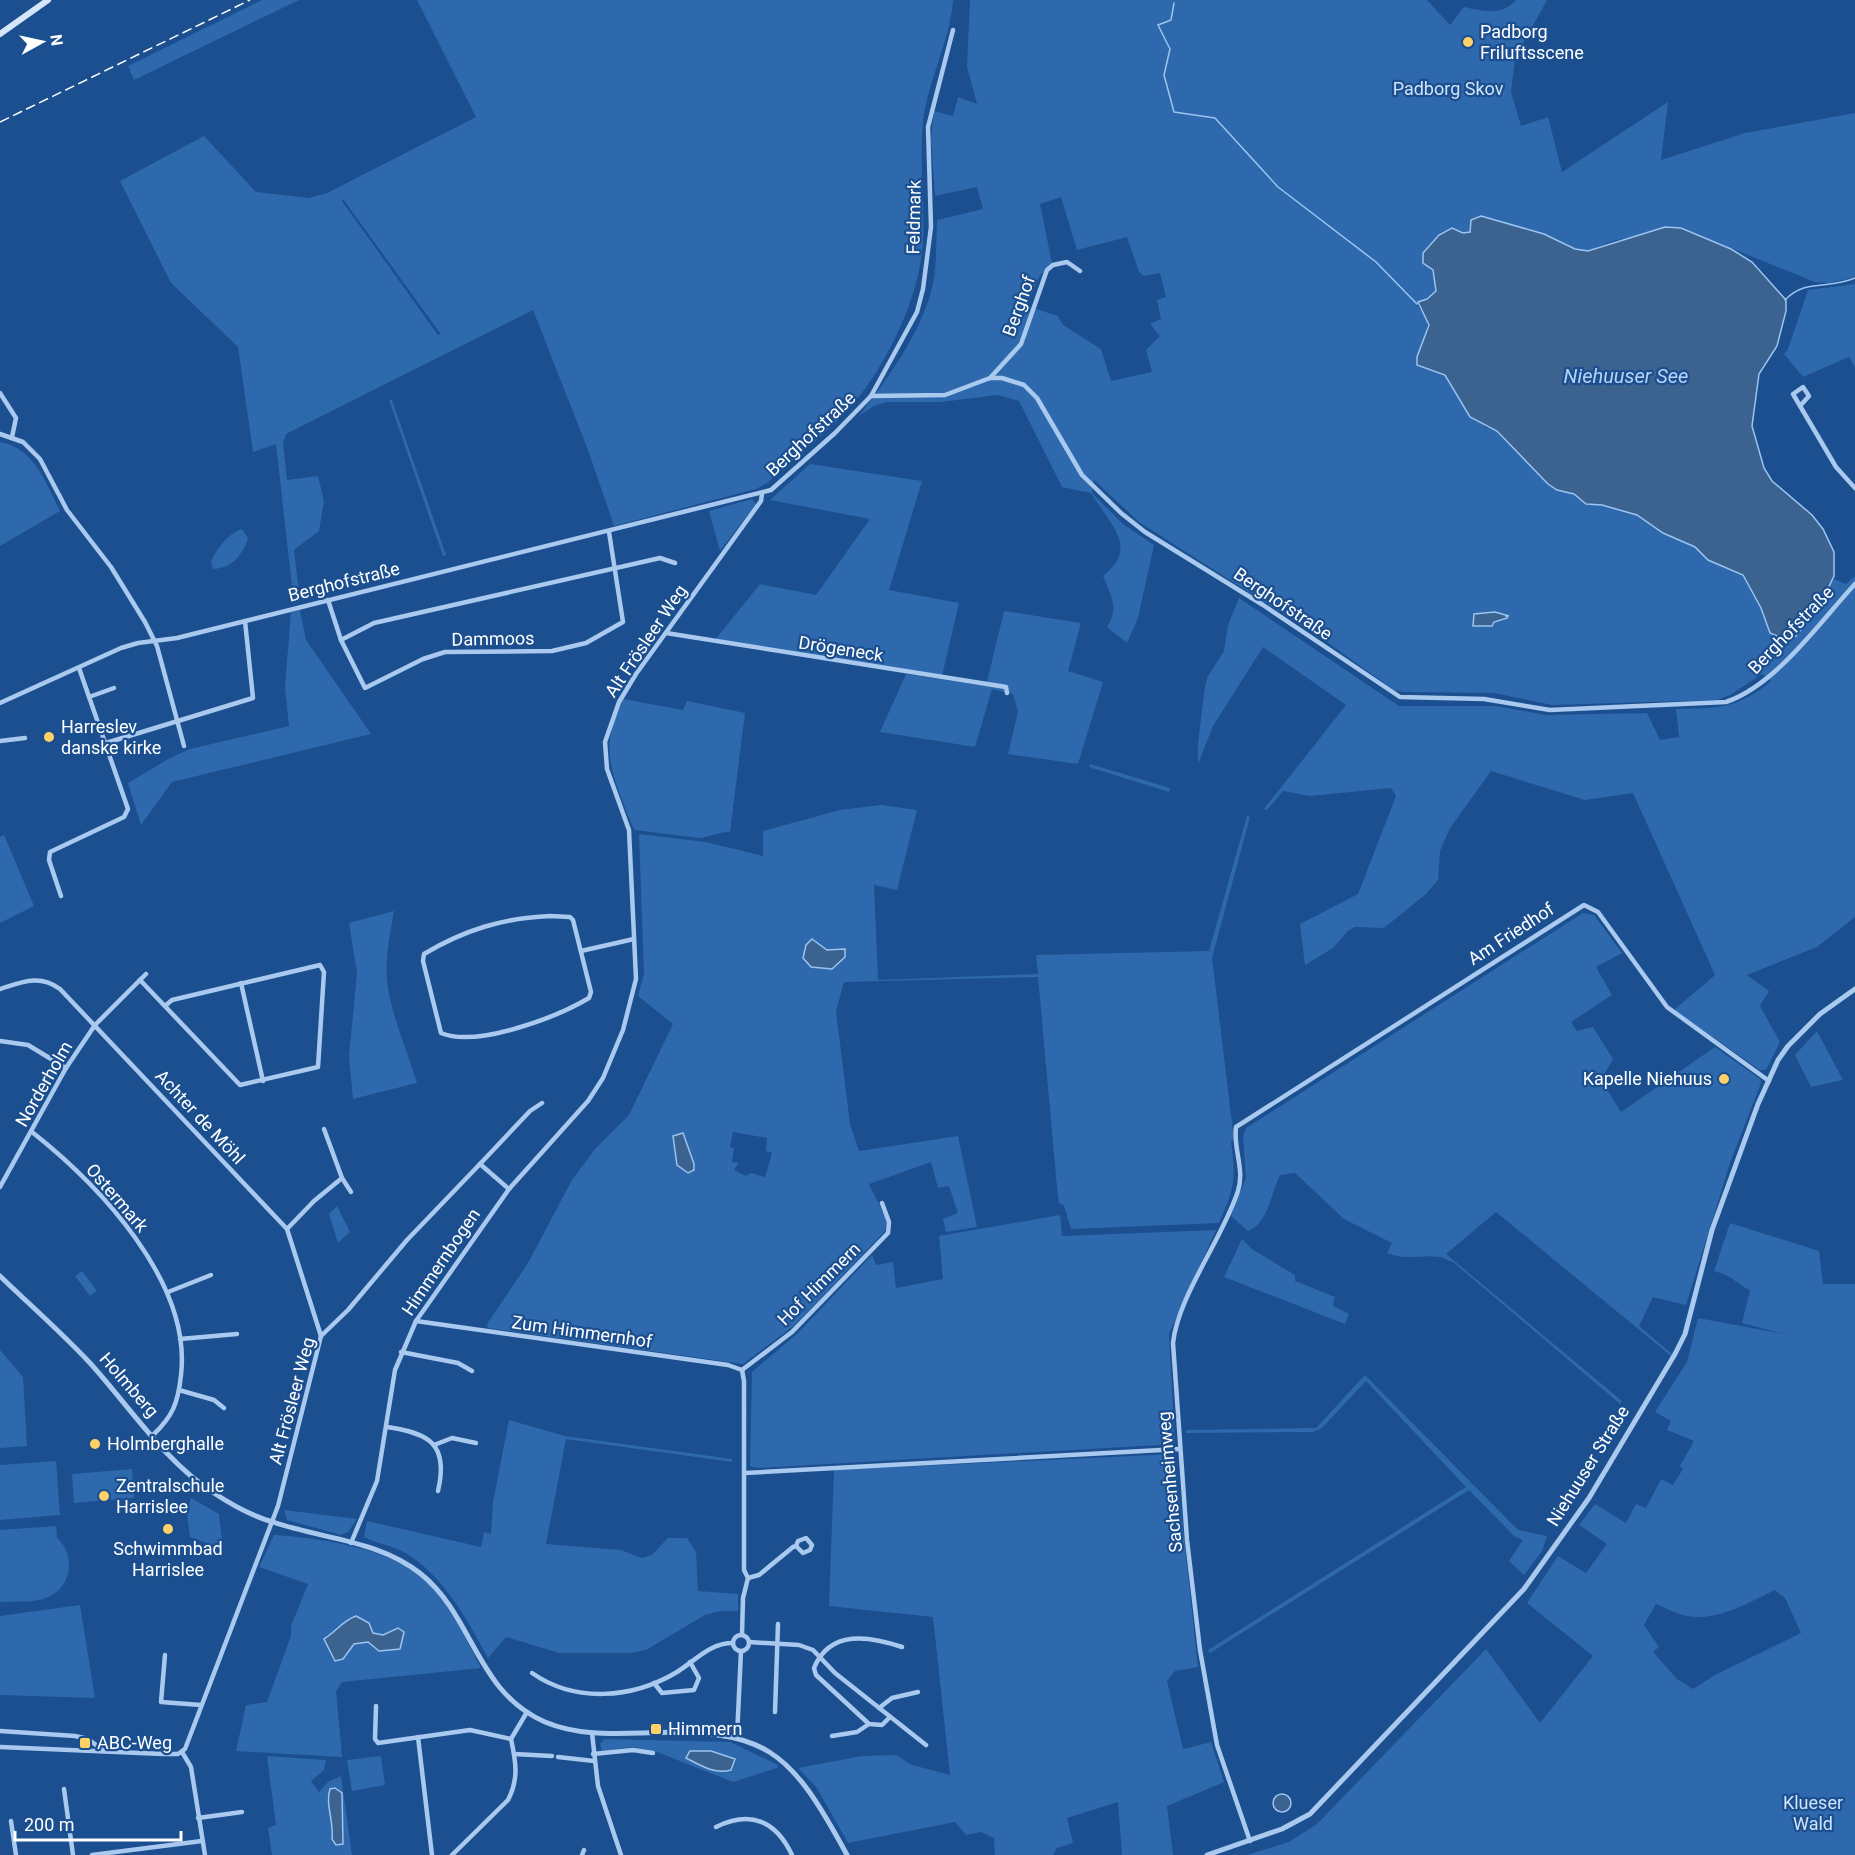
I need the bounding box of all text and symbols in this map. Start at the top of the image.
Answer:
north arrow [12,12,72,72]
place label: Padborg Friluftsscene [1480,21,1584,63]
text: N [46,33,67,47]
marker: Padborg Friluftsscene [1461,35,1475,49]
park label: Padborg Skov [1393,78,1504,99]
street label: Feldmark [902,179,925,254]
street label: Berghof [998,272,1039,339]
water label: Niehuuser See [1564,364,1688,388]
street label: Berghofstraße [762,387,860,480]
street label: Berghofstraße [286,558,402,606]
street label: Berghofstraße [1230,563,1336,644]
street label: Alt Frösleer Weg [600,581,691,701]
street label: Berghofstraße [1743,581,1838,678]
street label: Dammoos [451,627,535,650]
street label: Drögeneck [797,631,886,666]
place label: Harreslev danske kirke [61,716,161,758]
marker: Harreslev danske kirke [42,730,56,744]
street label: Am Friedhof [1464,898,1558,969]
street label: Norderholm [11,1037,76,1130]
street label: Achter de Möhl [151,1065,249,1168]
place label: Kapelle Niehuus [1583,1068,1712,1089]
marker: Kapelle Niehuus [1717,1072,1731,1086]
street label: Ostermark [82,1159,153,1237]
street label: Himmernbogen [397,1204,484,1319]
street label: Hof Himmern [773,1238,864,1329]
street label: Zum Himmernhof [510,1311,654,1352]
street label: Alt Frösleer Weg [264,1335,319,1467]
street label: Holmberg [96,1348,163,1421]
street label: Niehuuser Straße [1542,1402,1633,1530]
street label: Sachsenheimweg [1153,1411,1186,1553]
place label: Holmberghalle [107,1433,224,1454]
marker: Holmberghalle [88,1437,102,1451]
place label: Zentralschule Harrislee [116,1475,224,1517]
marker: Zentralschule Harrislee [97,1489,111,1503]
marker: Schwimmbad Harrislee [161,1522,175,1536]
place label: Schwimmbad Harrislee [113,1538,223,1580]
place label: Himmern [668,1718,742,1739]
marker: Himmern [649,1722,663,1736]
place label: ABC-Weg [97,1732,172,1753]
marker: ABC-Weg [78,1736,92,1750]
park label: Klueser Wald [1783,1792,1843,1834]
scale bar [15,1804,182,1842]
text: 200 m [24,1814,75,1835]

